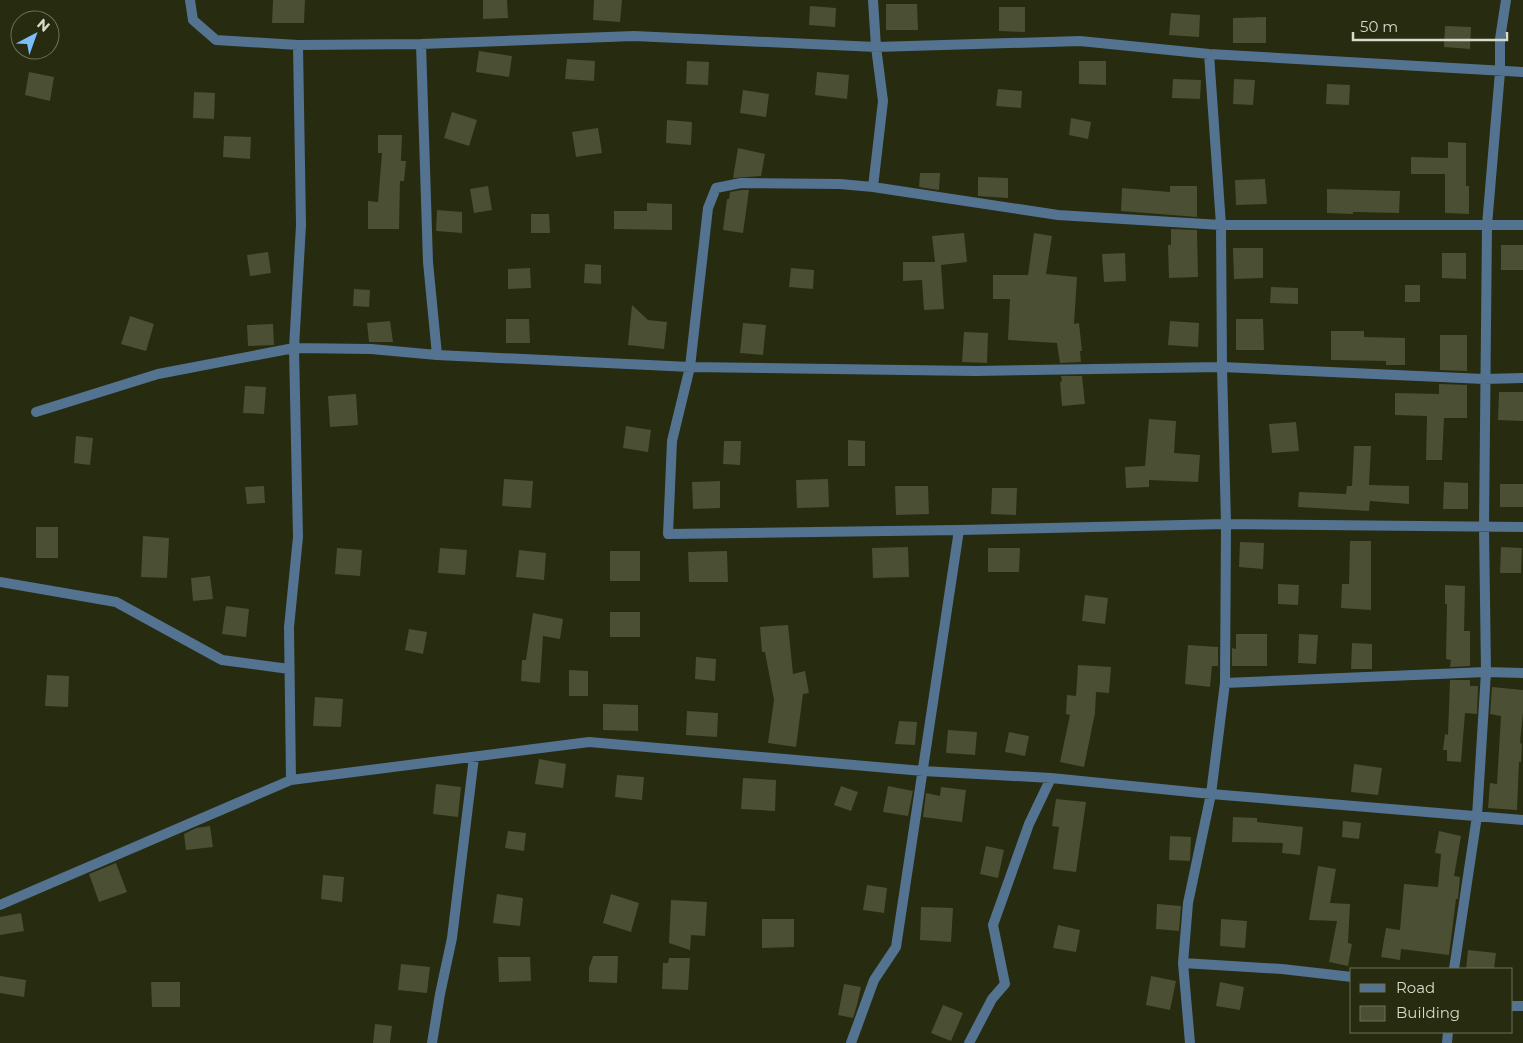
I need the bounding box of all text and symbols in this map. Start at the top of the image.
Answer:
north arrow [10,10,60,60]
scale bar [1353,10,1507,42]
text: N [33,15,54,36]
text: 50 m [1360,17,1398,36]
legend [1350,968,1513,1033]
text: Road [1396,978,1435,997]
text: Building [1396,1003,1460,1022]

